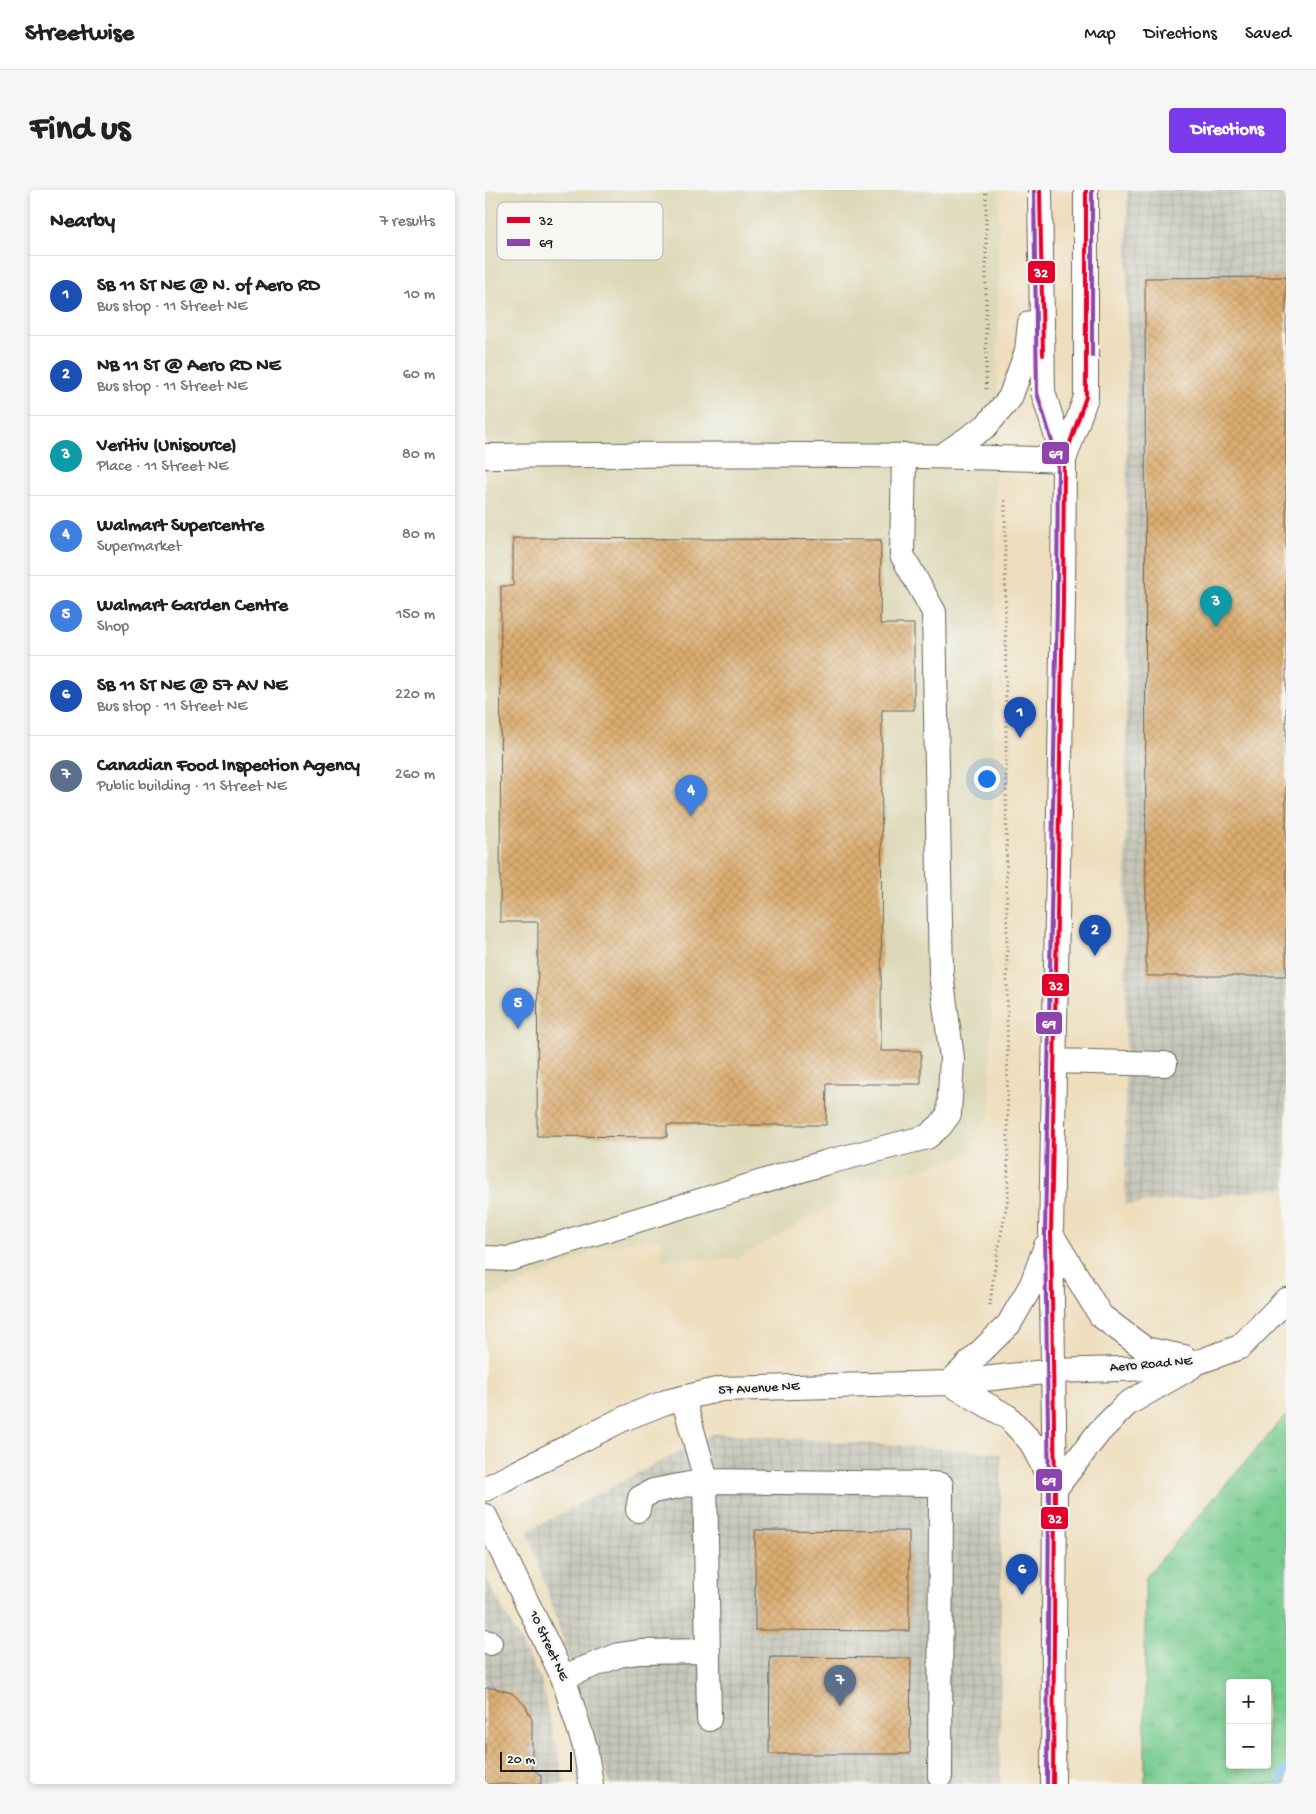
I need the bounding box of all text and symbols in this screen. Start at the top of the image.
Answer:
text: Streetwise [25,20,134,49]
text: Map [1084,24,1116,45]
text: Directions [1144,24,1217,45]
text: Saved [1245,24,1291,45]
button: Directions [1169,108,1286,153]
text: Find us [30,110,130,151]
legend [497,202,663,260]
text: Nearby [50,210,115,235]
text: 7 results [380,213,435,232]
text: 32 [538,214,553,231]
text: 69 [539,236,553,253]
line badge: 32 [1027,260,1056,284]
text: 32 [1033,266,1048,283]
text: SB 11 ST NE @ N. of Aero RD [97,275,320,298]
text: 1 [63,286,69,305]
text: 10 m [404,286,435,305]
text: Bus stop · 11 Street NE [97,298,247,317]
text: NB 11 ST @ Aero RD NE [97,355,281,378]
text: 2 [62,366,70,385]
text: 60 m [403,366,435,385]
text: Bus stop · 11 Street NE [97,378,247,397]
text: Veritiv (Unisource) [97,435,237,458]
line badge: 69 [1041,441,1070,465]
text: 3 [62,446,70,465]
text: 80 m [402,446,435,465]
text: 69 [1049,447,1063,464]
text: Place · 11 Street NE [97,458,228,477]
text: Walmart Supercentre [97,515,264,538]
text: 4 [62,526,70,545]
text: 80 m [402,526,435,545]
text: Supermarket [97,538,182,557]
pin: 3 [1200,586,1232,627]
text: Walmart Garden Centre [97,595,288,618]
text: 5 [62,606,70,625]
text: 150 m [396,606,435,625]
text: Shop [97,618,129,637]
text: SB 11 ST NE @ 57 AV NE [97,675,287,698]
text: 6 [62,686,70,705]
text: 220 m [395,686,435,705]
pin: 1 [1004,697,1036,738]
text: Bus stop · 11 Street NE [97,698,247,717]
text: Canadian Food Inspection Agency [97,755,360,778]
text: 7 [62,766,70,785]
text: 260 m [395,766,435,785]
your location [974,766,1000,792]
pin: 4 [675,775,707,816]
text: Public building · 11 Street NE [97,778,287,797]
pin: 2 [1079,915,1111,956]
line badge: 32 [1041,973,1070,997]
text: 32 [1048,979,1063,996]
pin: 5 [502,988,534,1029]
line badge: 69 [1035,1011,1063,1035]
text: 69 [1042,1017,1056,1034]
street label: Aero Road NE [1109,1353,1194,1377]
street label: 57 Avenue NE [718,1378,801,1400]
line badge: 69 [1035,1468,1063,1492]
text: 69 [1042,1474,1056,1491]
line badge: 32 [1040,1506,1069,1530]
text: 32 [1047,1512,1062,1529]
pin: 6 [1006,1554,1038,1595]
street label: 10 Street NE [524,1607,572,1685]
pin: 7 [824,1665,856,1706]
map controls [1226,1679,1271,1769]
button: + [1226,1679,1271,1724]
button: − [1226,1724,1271,1769]
scale bar [500,1749,573,1772]
text: 20 m [507,1752,535,1769]

